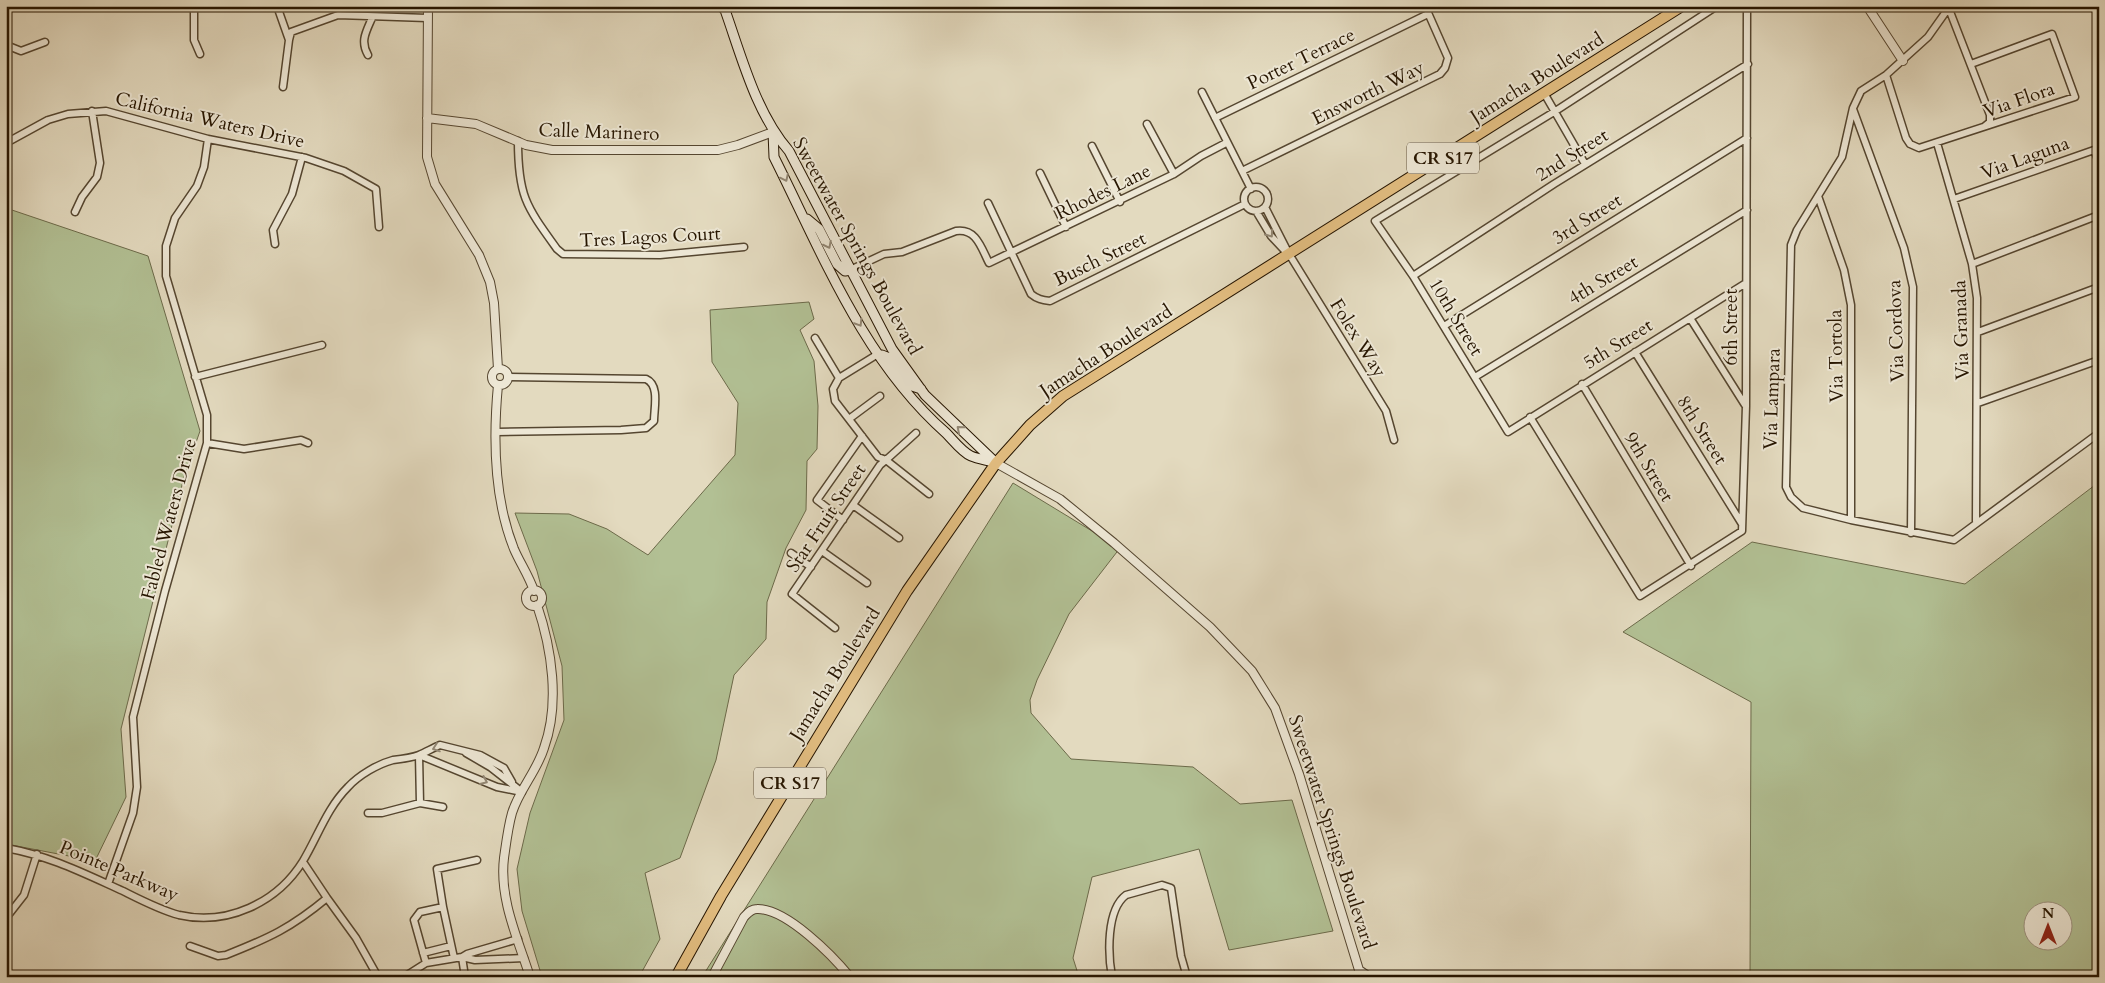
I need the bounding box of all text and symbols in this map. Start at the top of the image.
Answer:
street label: Porter Terrace [1243,22,1359,96]
street label: Jamacha Boulevard [1463,26,1609,131]
street label: Ensworth Way [1307,55,1429,131]
street label: Via Flora [1980,76,2058,124]
street label: California Waters Drive [113,86,307,154]
street label: Calle Marinero [538,117,660,147]
street label: 2nd Street [1531,122,1613,188]
street label: Via Laguna [1977,130,2073,186]
street label: Sweetwater Springs Boulevard [786,133,928,359]
road number: CR S17 [1407,142,1479,174]
street label: Rhodes Lane [1051,158,1155,226]
one-way arrow [779,173,789,182]
street label: 3rd Street [1547,187,1627,251]
street label: Tres Lagos Court [579,220,721,254]
street label: Busch Street [1050,225,1150,293]
one-way arrow [1265,228,1273,237]
one-way arrow [822,240,832,249]
street label: 4th Street [1563,249,1643,311]
street label: 10th Street [1423,273,1489,361]
street label: Via Cordova [1881,279,1911,383]
street label: Via Granada [1946,280,1976,380]
street label: 6th Street [1718,289,1744,365]
street label: Folex Way [1324,294,1392,382]
street label: Jamacha Boulevard [1032,298,1177,405]
street label: Via Tortola [1822,309,1850,403]
street label: 5th Street [1578,313,1658,375]
one-way arrow [852,318,862,327]
street label: Via Lampara [1757,348,1787,450]
street label: 8th Street [1671,390,1733,470]
one-way arrow [957,427,966,435]
street label: 9th Street [1618,427,1680,507]
street label: Fabled Waters Drive [135,435,203,603]
street label: Star Fruit Street [780,458,872,578]
street label: Jamacha Boulevard [782,602,887,748]
street label: Sweetwater Springs Boulevard [1282,712,1382,952]
one-way arrow [432,742,441,752]
road number: CR S17 [754,768,826,798]
one-way arrow [479,775,488,786]
street label: Pointe Parkway [55,834,183,908]
north arrow [2022,900,2072,950]
text: N [2042,904,2054,923]

